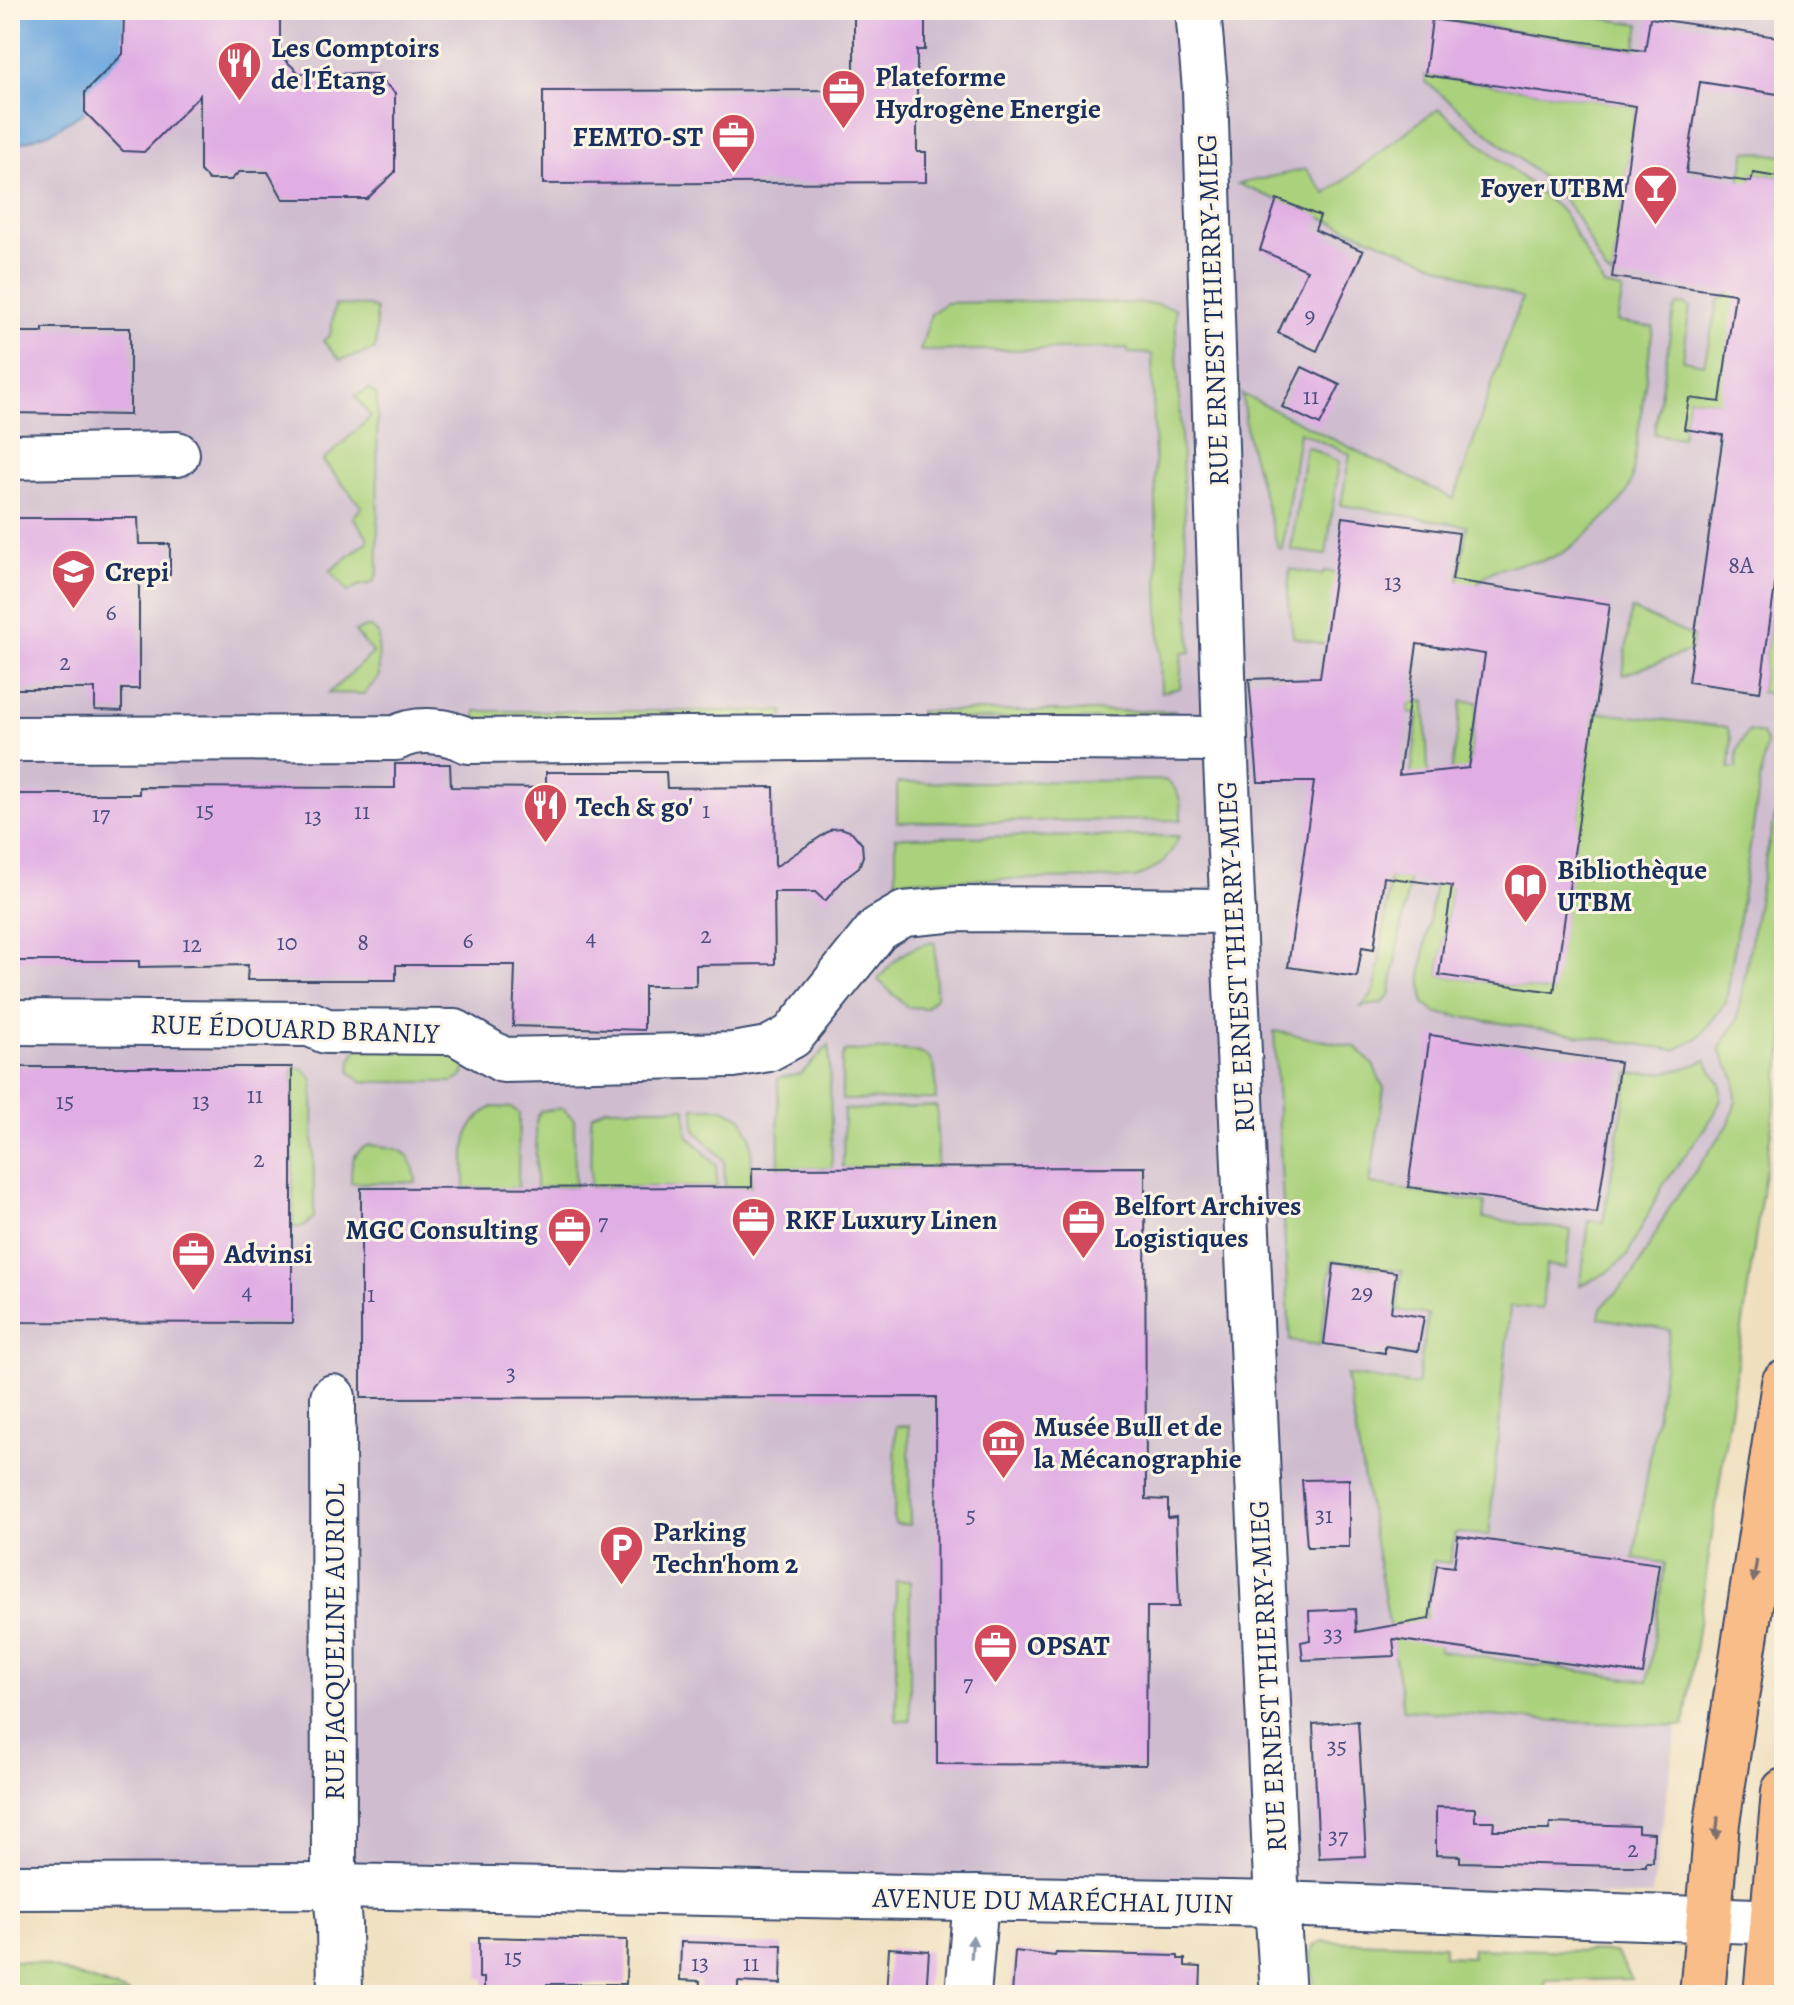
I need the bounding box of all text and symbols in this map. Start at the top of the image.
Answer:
place label: Les Comptoirs de l'Étang [271,29,440,99]
restaurant icon: Les Comptoirs de l'Étang [216,39,264,102]
place label: Plateforme Hydrogène Energie [875,58,1101,128]
office icon: Plateforme Hydrogène Energie [820,68,868,131]
office icon: FEMTO-ST [710,112,758,175]
place label: FEMTO-ST [573,118,703,156]
street label: RUE ERNEST THIERRY-MIEG [1188,133,1238,487]
bar icon: Foyer UTBM [1632,163,1680,226]
place label: Foyer UTBM [1480,169,1625,207]
house number: 9 [1305,299,1315,331]
house number: 11 [1303,380,1319,412]
school or university icon: Crepi [50,547,98,610]
house number: 8A [1728,549,1755,581]
place label: Crepi [105,553,169,591]
house number: 13 [1384,566,1402,598]
house number: 6 [105,596,117,628]
house number: 2 [59,646,71,678]
street label: RUE ERNEST THIERRY-MIEG [1208,780,1264,1134]
restaurant icon: Tech & go' [521,782,569,845]
place label: Tech & go' [576,788,693,826]
house number: 15 [196,794,214,826]
house number: 1 [702,794,710,826]
house number: 11 [354,795,370,827]
house number: 17 [92,798,111,830]
house number: 13 [304,800,322,832]
place label: Bibliothèque UTBM [1557,851,1707,921]
library icon: Bibliothèque UTBM [1502,861,1550,924]
house number: 2 [700,919,712,951]
house number: 4 [586,921,597,953]
house number: 6 [462,924,474,956]
house number: 10 [277,926,298,958]
house number: 8 [357,926,369,958]
house number: 12 [182,928,202,960]
street label: RUE ÉDOUARD BRANLY [150,1005,441,1053]
house number: 11 [247,1079,263,1111]
house number: 15 [56,1085,74,1117]
house number: 13 [192,1085,210,1117]
house number: 2 [253,1143,265,1175]
place label: Belfort Archives Logistiques [1114,1187,1302,1257]
office icon: RKF Luxury Linen [730,1195,778,1258]
office icon: Belfort Archives Logistiques [1059,1197,1107,1260]
place label: RKF Luxury Linen [785,1201,998,1239]
office icon: MGC Consulting [545,1205,593,1268]
house number: 7 [598,1206,609,1238]
place label: MGC Consulting [346,1211,539,1249]
office icon: Advinsi [169,1229,217,1292]
place label: Advinsi [223,1235,313,1273]
house number: 4 [242,1275,253,1307]
house number: 29 [1351,1276,1373,1308]
house number: 1 [367,1278,375,1310]
house number: 3 [506,1357,516,1389]
place label: Musée Bull et de la Mécanographie [1034,1408,1242,1478]
museum icon: Musée Bull et de la Mécanographie [979,1418,1027,1481]
street label: RUE JACQUELINE AURIOL [316,1483,354,1800]
house number: 5 [966,1499,976,1531]
street label: RUE ERNEST THIERRY-MIEG [1240,1499,1296,1853]
house number: 31 [1315,1499,1333,1531]
place label: Parking Techn'hom 2 [653,1513,799,1583]
parking icon: Parking Techn'hom 2 [598,1523,646,1586]
one-way arrow [1748,1559,1761,1584]
house number: 33 [1323,1618,1343,1650]
office icon: OPSAT [972,1621,1020,1684]
place label: OPSAT [1027,1627,1110,1665]
house number: 7 [963,1667,974,1699]
house number: 35 [1327,1730,1347,1762]
one-way arrow [1710,1816,1723,1841]
house number: 37 [1328,1820,1349,1852]
house number: 2 [1627,1833,1639,1865]
street label: AVENUE DU MARÉCHAL JUIN [871,1879,1234,1923]
one-way arrow [966,1934,979,1959]
house number: 15 [504,1941,522,1973]
house number: 13 [691,1947,709,1979]
house number: 11 [743,1947,759,1979]

